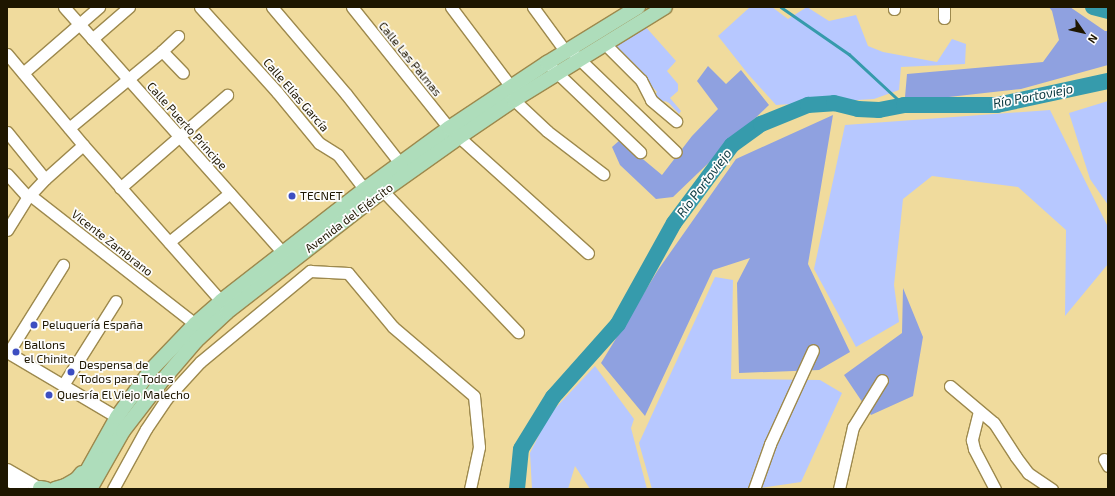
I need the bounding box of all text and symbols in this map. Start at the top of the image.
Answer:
north arrow [1063,12,1103,52]
street label: Calle Las Palmas [376,19,444,99]
text: N [1086,32,1101,46]
street label: Calle Elías García [260,55,332,135]
street label: Calle Puerto Principe [144,79,230,173]
water label: Río Portoviejo [992,81,1074,111]
water label: Río Portoviejo [673,146,735,220]
street label: Avenida del Ejército [302,180,396,256]
place label: TECNET [300,189,343,203]
marker: TECNET [287,191,297,201]
street label: Vicente Zambrano [69,207,155,279]
place label: Peluquería España [42,318,143,332]
marker: Peluquería España [29,320,39,330]
place label: Ballons el Chinito [24,338,75,366]
marker: Ballons el Chinito [11,347,21,357]
place label: Despensa de Todos para Todos [79,358,174,386]
marker: Despensa de Todos para Todos [66,367,76,377]
place label: Quesría El Viejo Malecho [57,388,190,402]
marker: Quesría El Viejo Malecho [44,390,54,400]

